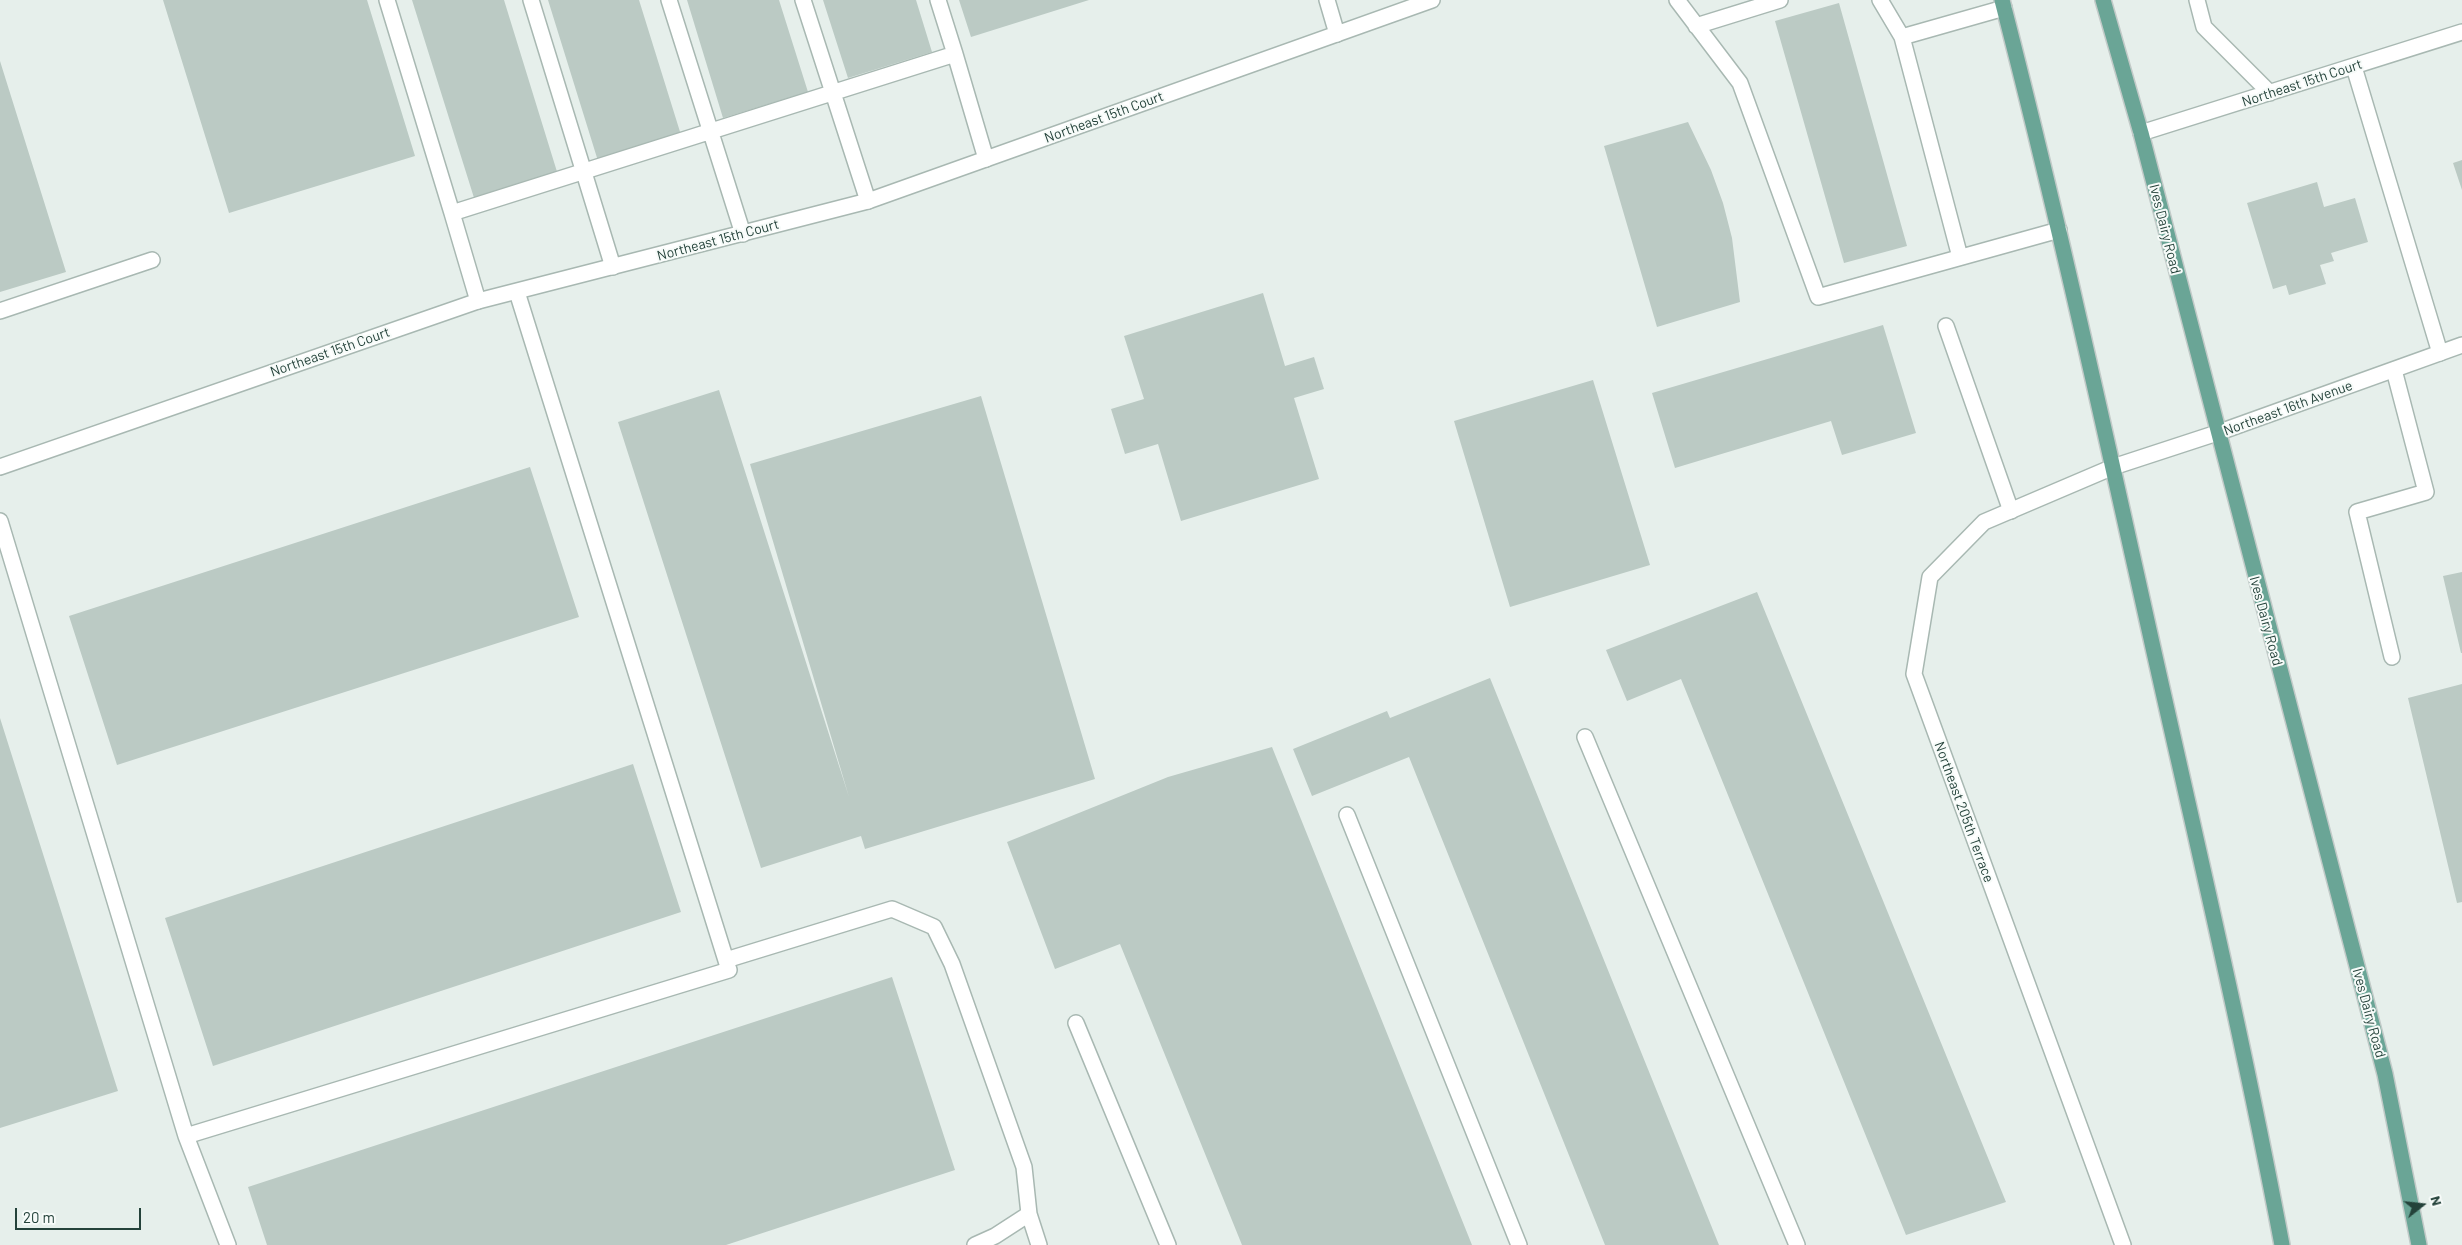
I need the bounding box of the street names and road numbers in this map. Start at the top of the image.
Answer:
street label: Northeast 15th Court [2240,56,2364,110]
street label: Northeast 15th Court [1042,88,1166,146]
street label: Ives Dairy Road [2146,182,2184,276]
street label: Northeast 15th Court [655,216,781,264]
street label: Northeast 15th Court [268,324,392,380]
street label: Northeast 16th Avenue [2221,377,2355,439]
street label: Ives Dairy Road [2246,574,2286,668]
street label: Northeast 205th Terrace [1931,739,1997,885]
street label: Ives Dairy Road [2349,966,2389,1060]

